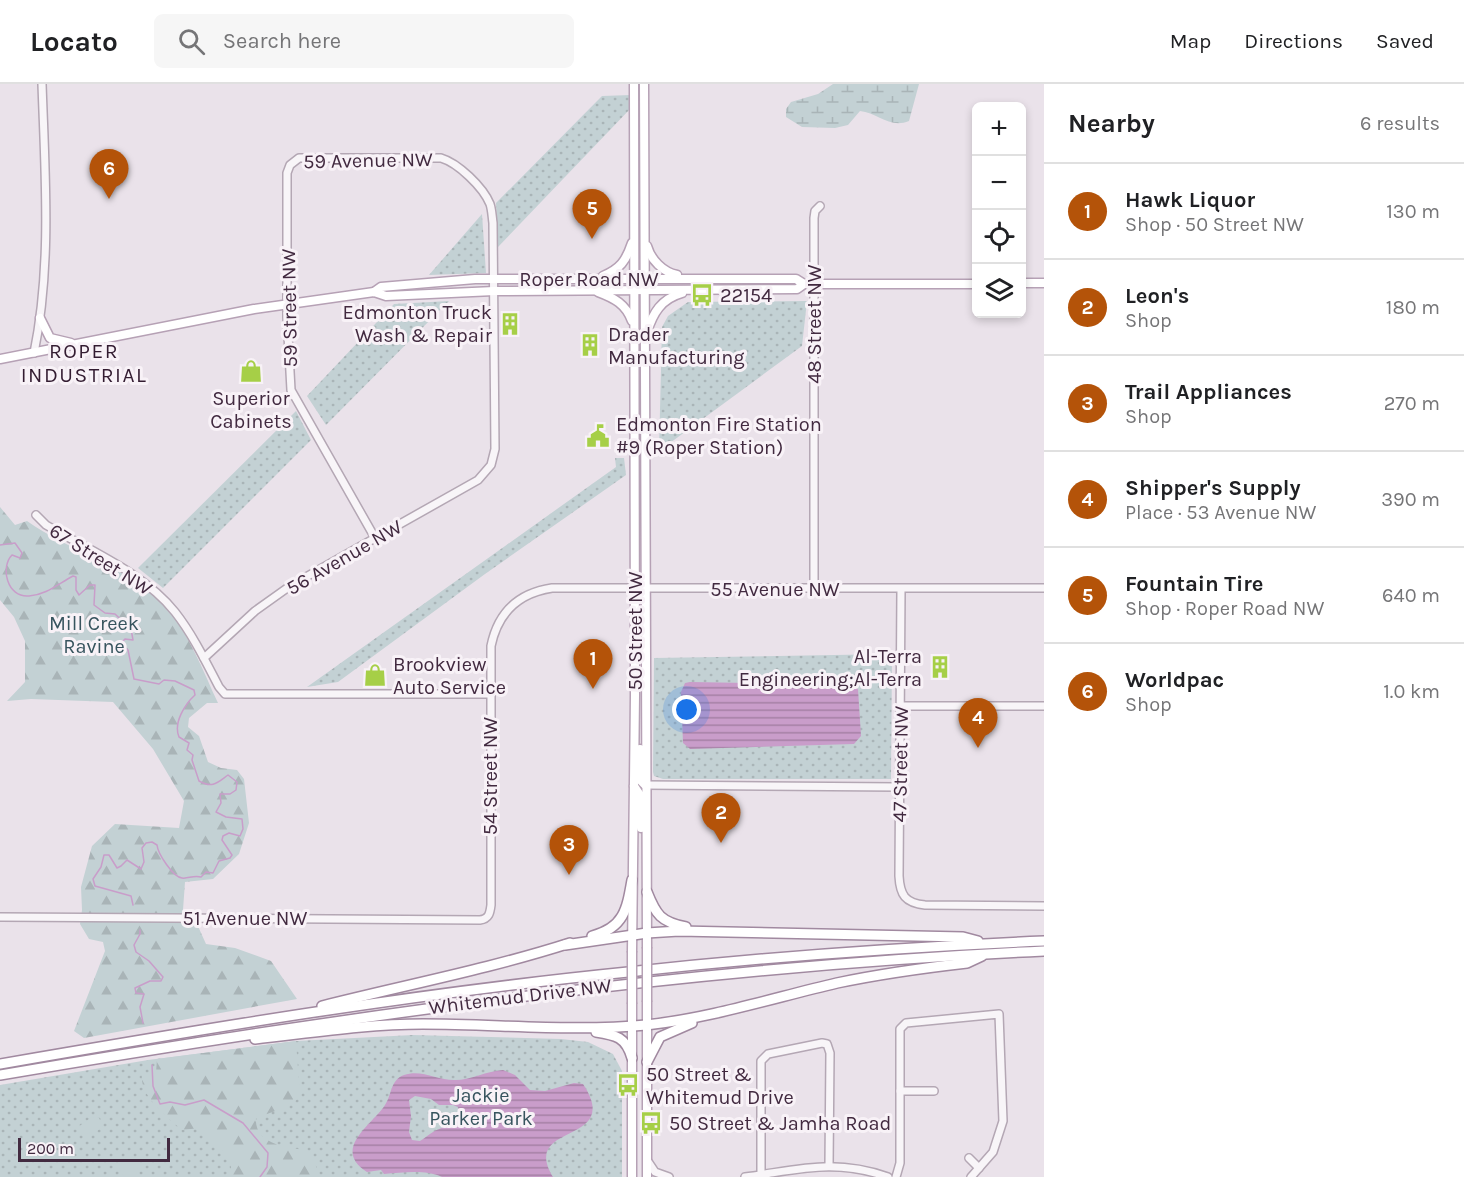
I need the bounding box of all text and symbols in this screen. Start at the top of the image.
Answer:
search box [154,14,574,68]
text: Locato [30,25,118,58]
icon: search [175,25,208,58]
text: Search here [223,28,341,54]
text: Map [1170,29,1211,53]
text: Directions [1244,29,1343,53]
text: Saved [1376,29,1434,53]
map controls [972,102,1026,318]
button: + [972,102,1026,156]
text: Nearby [1068,108,1155,139]
text: 6 results [1360,112,1440,135]
street label: 59 Avenue NW [303,148,433,173]
pin: 6 [90,150,128,199]
button: − [972,156,1026,210]
text: Hawk Liquor [1125,187,1255,213]
pin: 5 [572,190,612,239]
text: 1 [1084,200,1091,223]
text: 130 m [1386,200,1440,223]
button: locate [972,210,1026,264]
text: Shop · 50 Street NW [1125,213,1304,236]
street label: 59 Street NW [277,248,302,368]
street label: 48 Street NW [803,264,826,384]
button: layers [972,264,1026,318]
street label: Roper Road NW [519,268,659,291]
bus stop icon: 22154 [689,282,715,308]
text: Leon's [1125,283,1189,309]
place label: 22154 [720,284,772,307]
text: 2 [1081,296,1094,319]
text: 180 m [1386,296,1440,319]
place label: Edmonton Truck Wash & Repair [342,301,493,347]
text: Shop [1125,309,1172,332]
building icon: Edmonton Truck Wash & Repair [497,311,523,337]
place label: Drader Manufacturing [608,323,745,369]
building icon: Drader Manufacturing [577,332,603,358]
district label: ROPER INDUSTRIAL [21,339,147,387]
shop icon: Superior Cabinets [238,358,264,384]
text: Trail Appliances [1125,379,1292,405]
place label: Superior Cabinets [210,387,292,433]
text: 3 [1081,392,1094,415]
text: 270 m [1384,392,1440,415]
text: Shop [1125,405,1172,428]
place label: Edmonton Fire Station #9 (Roper Station) [616,413,822,459]
public building icon: Edmonton Fire Station #9 (Roper Station) [585,423,611,449]
text: Shipper's Supply [1125,475,1301,501]
text: 4 [1082,488,1093,511]
text: 390 m [1381,488,1440,511]
text: Place · 53 Avenue NW [1125,501,1316,524]
street label: 56 Avenue NW [282,515,406,600]
street label: 67 Street NW [45,519,156,600]
street label: 50 Street NW [624,571,647,691]
text: Fountain Tire [1125,571,1264,597]
street label: 55 Avenue NW [710,578,840,601]
text: 5 [1082,584,1093,607]
text: 640 m [1382,584,1440,607]
text: Shop · Roper Road NW [1125,597,1324,620]
park label: Mill Creek Ravine [49,612,139,658]
pin: 1 [574,640,612,689]
place label: Al-Terra Engineering;Al-Terra [739,645,922,691]
place label: Brookview Auto Service [393,653,506,699]
building icon: Al-Terra Engineering;Al-Terra [927,654,953,680]
shop icon: Brookview Auto Service [362,662,388,688]
text: Worldpac [1125,667,1224,693]
text: 6 [1081,680,1094,703]
text: 1.0 km [1383,680,1440,703]
text: Shop [1125,693,1172,716]
your location [672,695,701,724]
pin: 4 [958,698,998,748]
street label: 47 Street NW [888,705,913,822]
street label: 54 Street NW [479,717,502,835]
pin: 2 [702,794,740,843]
pin: 3 [550,826,588,875]
street label: 51 Avenue NW [183,907,308,930]
street label: Whitemud Drive NW [427,974,613,1019]
place label: 50 Street & Whitemud Drive [646,1063,794,1109]
bus stop icon: 50 Street & Whitemud Drive [615,1072,641,1098]
park label: Jackie Parker Park [429,1084,533,1130]
bus stop icon: 50 Street & Jamha Road [638,1110,664,1136]
place label: 50 Street & Jamha Road [669,1112,891,1135]
scale bar [18,1135,170,1162]
text: 200 m [27,1139,74,1158]

